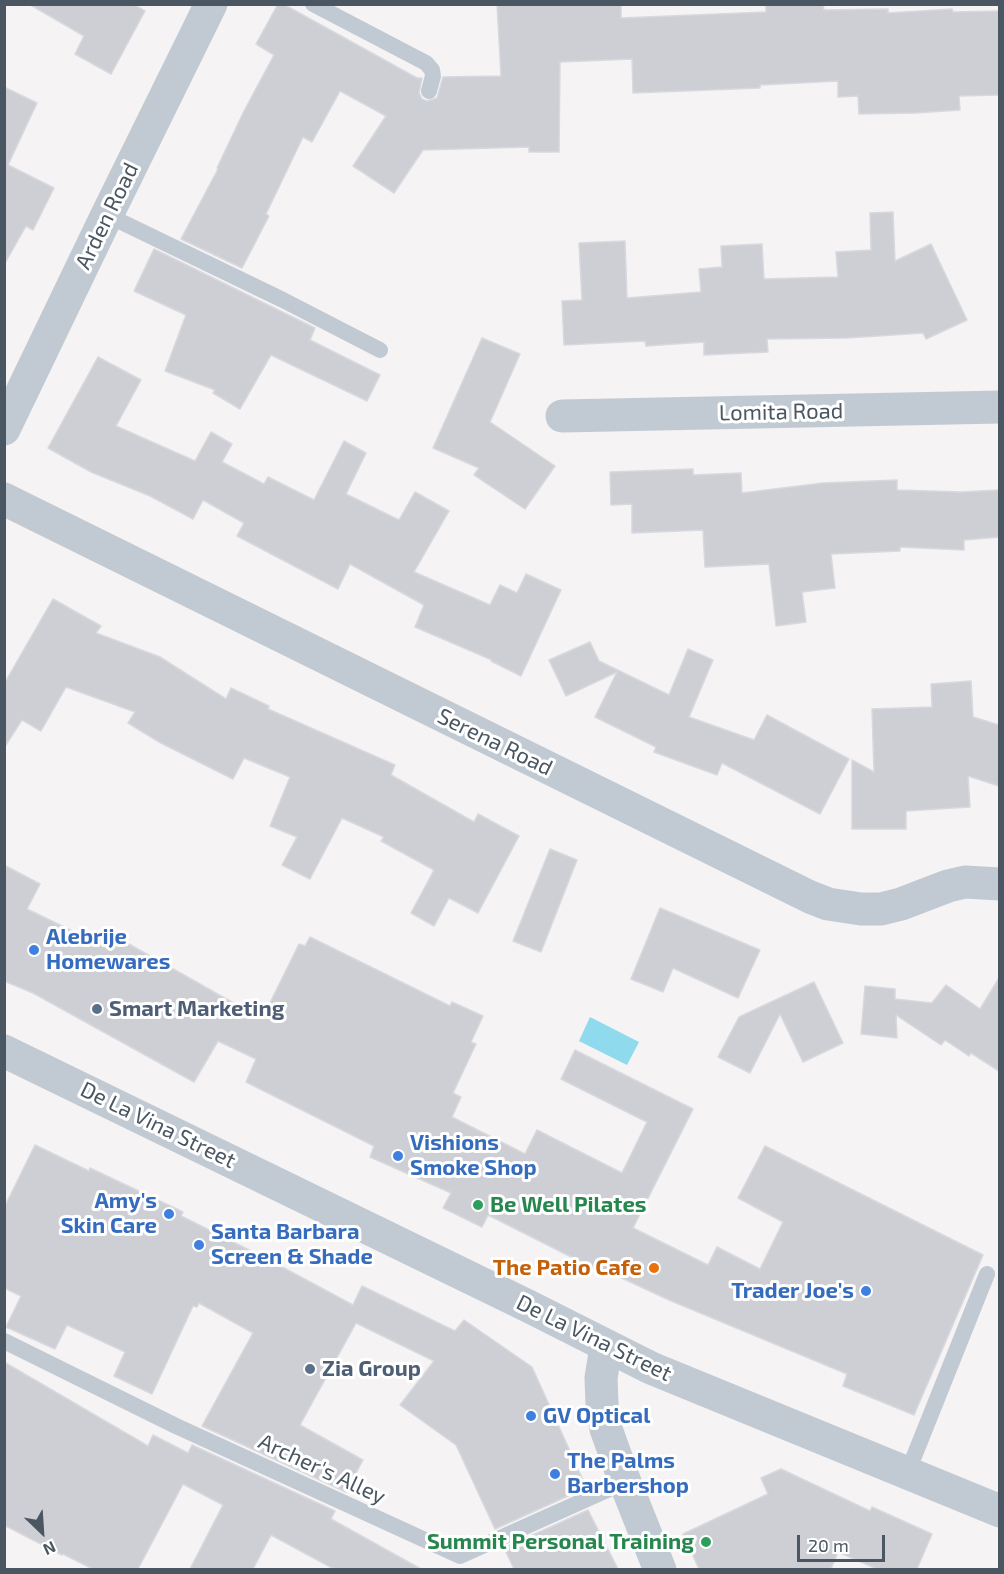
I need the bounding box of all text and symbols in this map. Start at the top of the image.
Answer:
street label: Arden Road [70,159,144,273]
street label: Lomita Road [719,398,843,426]
street label: Serena Road [433,703,557,781]
place label: Alebrije Homewares [46,924,170,975]
marker: Alebrije Homewares [27,943,41,957]
place label: Smart Marketing [109,996,284,1022]
marker: Smart Marketing [90,1002,104,1016]
street label: De La Vina Street [76,1076,240,1174]
place label: Vishions Smoke Shop [410,1130,537,1182]
marker: Vishions Smoke Shop [391,1149,405,1163]
place label: Amy's Skin Care [61,1188,157,1240]
place label: Be Well Pilates [490,1192,646,1218]
marker: Be Well Pilates [471,1198,485,1212]
marker: Amy's Skin Care [162,1207,176,1221]
place label: Santa Barbara Screen & Shade [211,1219,373,1270]
marker: Santa Barbara Screen & Shade [192,1238,206,1252]
place label: The Patio Cafe [493,1255,642,1281]
marker: The Patio Cafe [647,1261,661,1275]
place label: Trader Joe's [731,1278,854,1304]
marker: Trader Joe's [859,1284,873,1298]
street label: De La Vina Street [512,1289,676,1387]
place label: Zia Group [322,1356,421,1382]
marker: Zia Group [303,1362,317,1376]
place label: GV Optical [543,1403,650,1429]
marker: GV Optical [524,1409,538,1423]
street label: Archer's Alley [254,1428,390,1510]
place label: The Palms Barbershop [567,1448,689,1500]
marker: The Palms Barbershop [548,1467,562,1481]
north arrow [12,1502,72,1562]
scale bar [800,1523,888,1561]
place label: Summit Personal Training [427,1529,694,1555]
text: 20 m [808,1534,849,1556]
marker: Summit Personal Training [699,1535,713,1549]
text: N [41,1538,59,1560]

